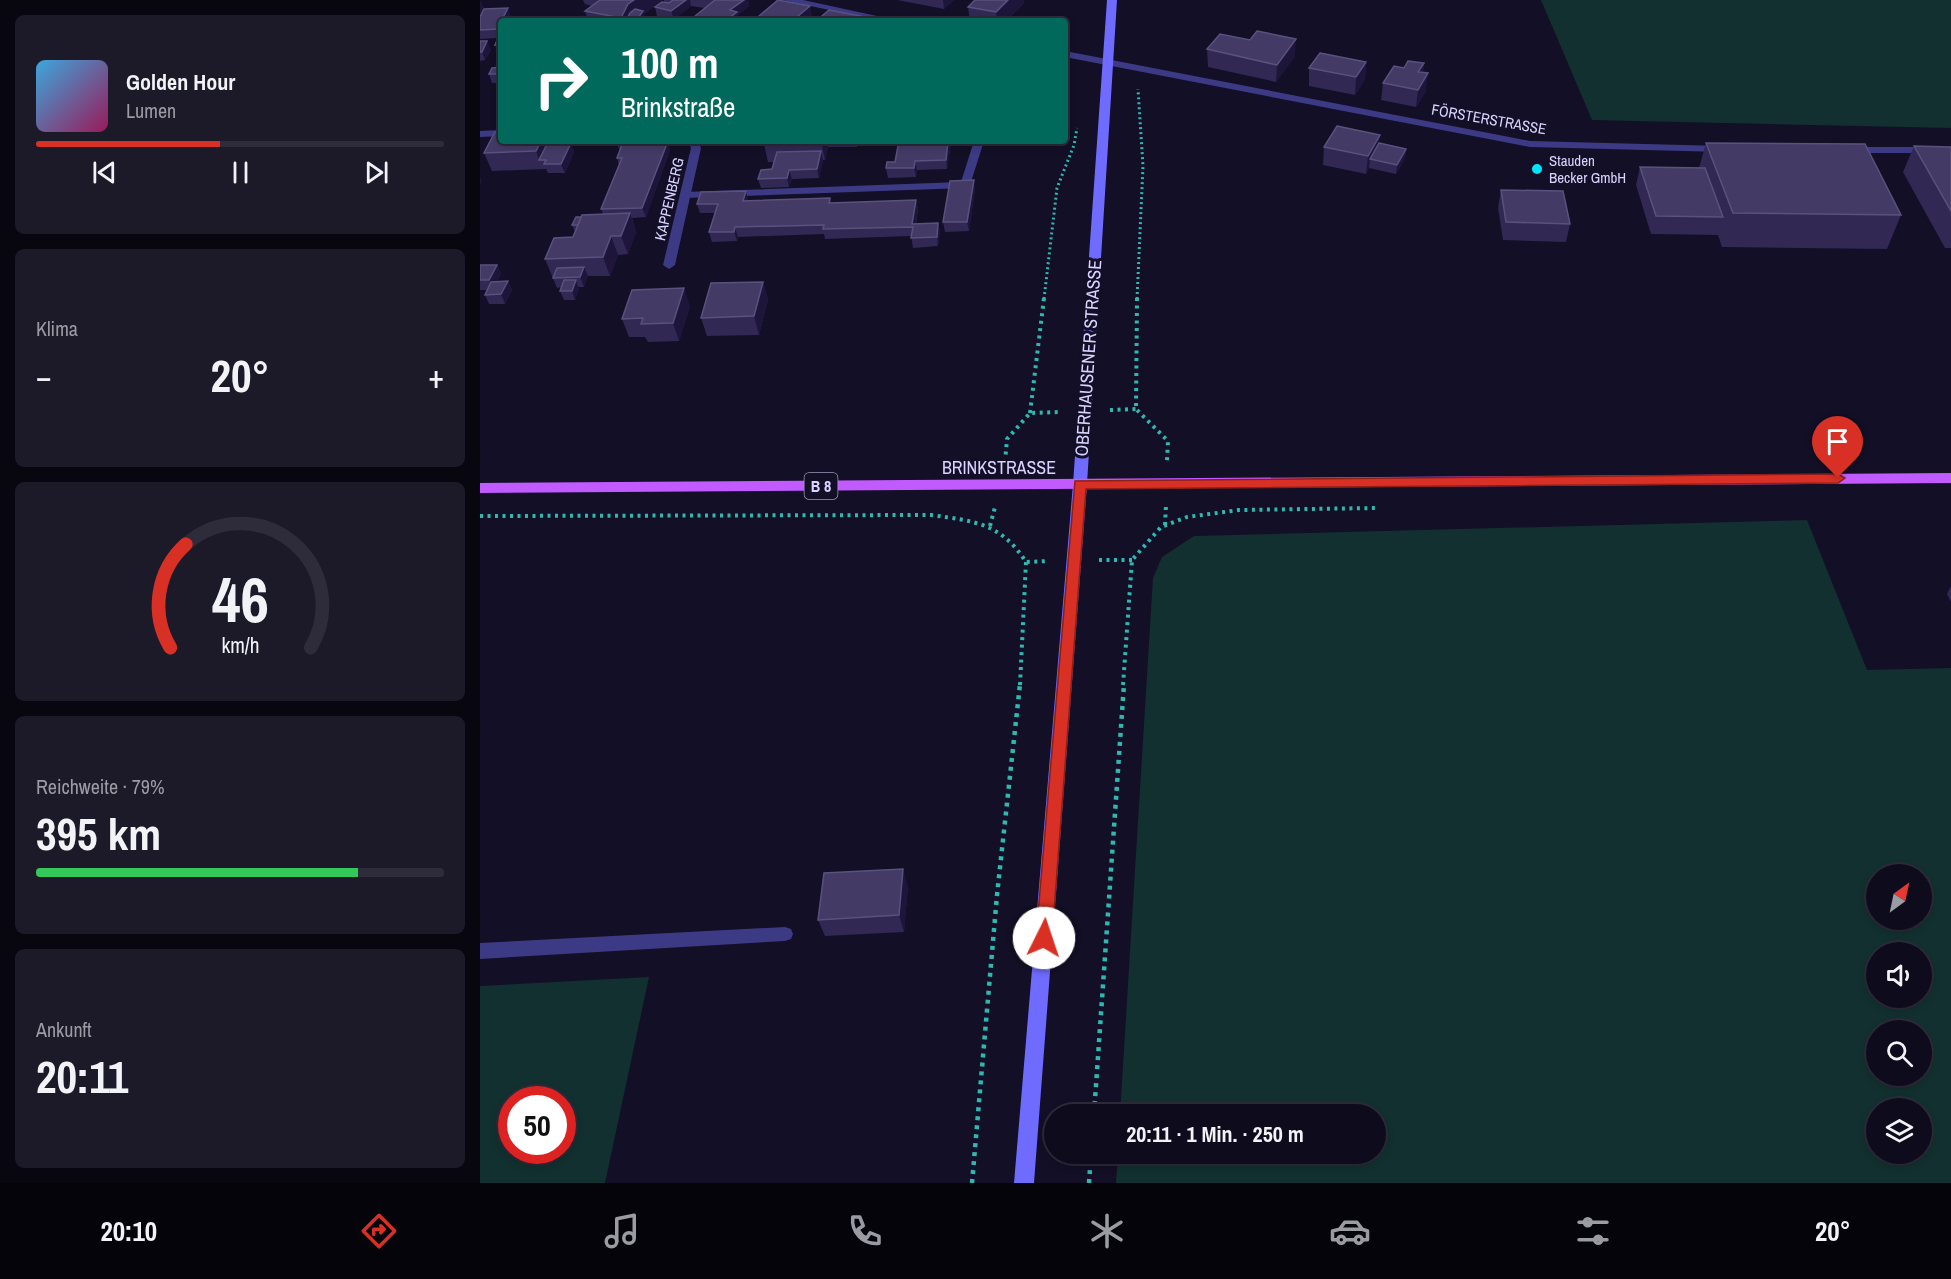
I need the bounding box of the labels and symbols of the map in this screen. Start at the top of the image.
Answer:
street label: FÖRSTERSTRASSE [1430,99,1548,139]
place label: Stauden Becker GmbH [1549,150,1626,188]
street label: KAPPENBERG [649,155,689,243]
marker: Stauden Becker GmbH [1530,162,1544,176]
street label: OBERHAUSENER STRASSE [1069,259,1107,457]
pin [1812,416,1863,478]
street label: BRINKSTRASSE [942,455,1056,480]
road number: B 8 [804,473,838,499]
north arrow [1866,864,1932,930]
position arrow [1012,906,1076,970]
speed limit sign: 50 [498,1086,576,1164]

